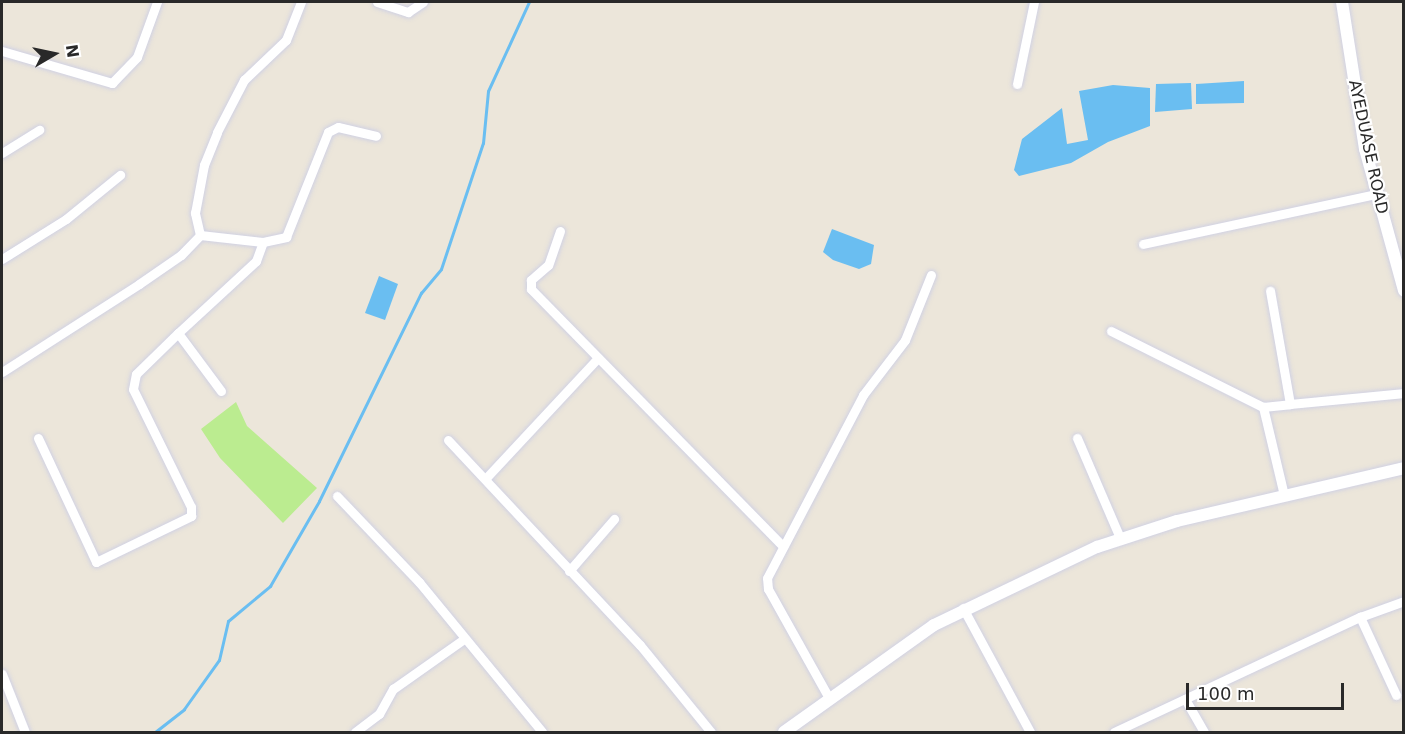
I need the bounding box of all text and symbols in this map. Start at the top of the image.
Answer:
north arrow [24,24,84,84]
text: N [62,43,83,59]
street label: AYEDUASE ROAD [1344,78,1392,216]
scale bar [1189,671,1346,709]
text: 100 m [1197,683,1255,704]

